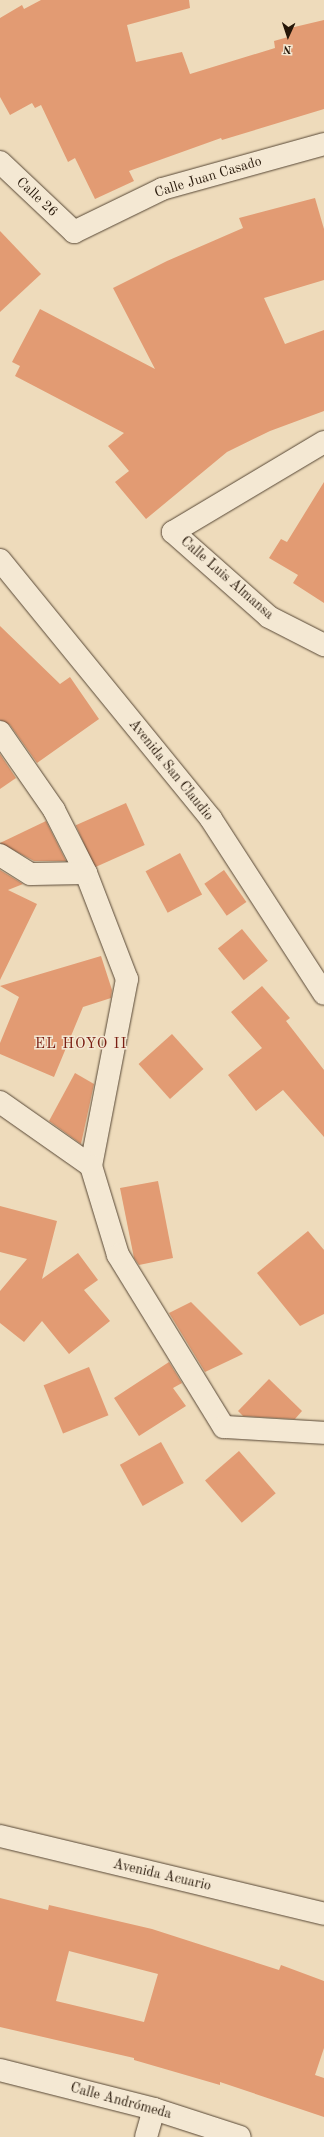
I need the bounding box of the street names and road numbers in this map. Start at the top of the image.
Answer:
street label: Calle Juan Casado [152,153,264,201]
street label: Calle 26 [13,174,61,220]
street label: Calle Luis Almansa [177,533,277,623]
street label: Avenida San Claudio [125,716,217,824]
street label: Avenida Acuario [111,1856,213,1894]
street label: Calle Andrómeda [68,2079,174,2123]

